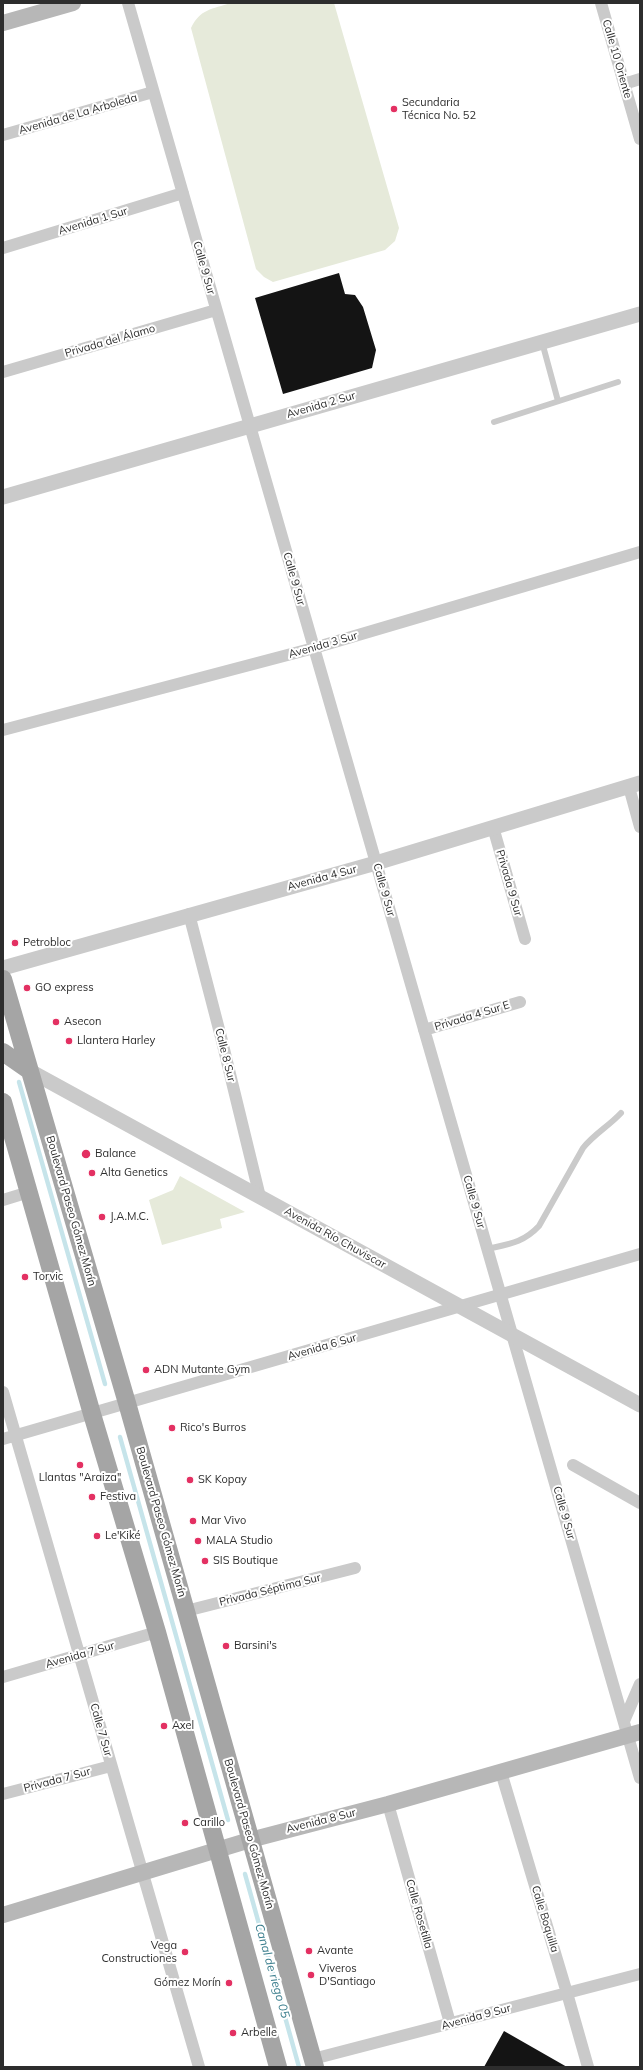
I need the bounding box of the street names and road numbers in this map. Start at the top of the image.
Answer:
street label: Calle 10 Oriente [599,18,635,100]
street label: Avenida de La Arboleda [17,91,139,137]
street label: Avenida 1 Sur [57,204,129,238]
street label: Calle 9 Sur [190,240,218,296]
street label: Privada del Álamo [63,322,157,360]
street label: Avenida 2 Sur [285,389,357,421]
street label: Calle 9 Sur [280,551,308,607]
street label: Avenida 3 Sur [287,629,359,661]
street label: Privada 9 Sur [493,848,525,918]
street label: Avenida 4 Sur [286,862,358,894]
street label: Calle 9 Sur [370,862,398,918]
street label: Privada 4 Sur E [433,998,511,1034]
street label: Calle 8 Sur [212,1027,238,1083]
street label: Boulevard Paseo Gómez Morín [43,1134,99,1288]
street label: Calle 9 Sur [460,1174,488,1230]
street label: Avenida Río Chuviscar [282,1205,388,1271]
street label: Avenida 6 Sur [286,1331,358,1363]
street label: Boulevard Paseo Gómez Morín [133,1445,189,1599]
street label: Calle 9 Sur [550,1485,578,1541]
street label: Privada Séptima Sur [218,1571,322,1609]
street label: Avenida 7 Sur [44,1639,116,1671]
street label: Calle 7 Sur [87,1702,115,1758]
street label: Boulevard Paseo Gómez Morín [221,1757,277,1911]
street label: Privada 7 Sur [22,1765,92,1795]
street label: Avenida 8 Sur [285,1806,357,1836]
street label: Calle Rosetilla [403,1878,435,1950]
street label: Calle Boquilla [529,1884,561,1954]
street label: Avenida 9 Sur [440,2001,512,2033]

